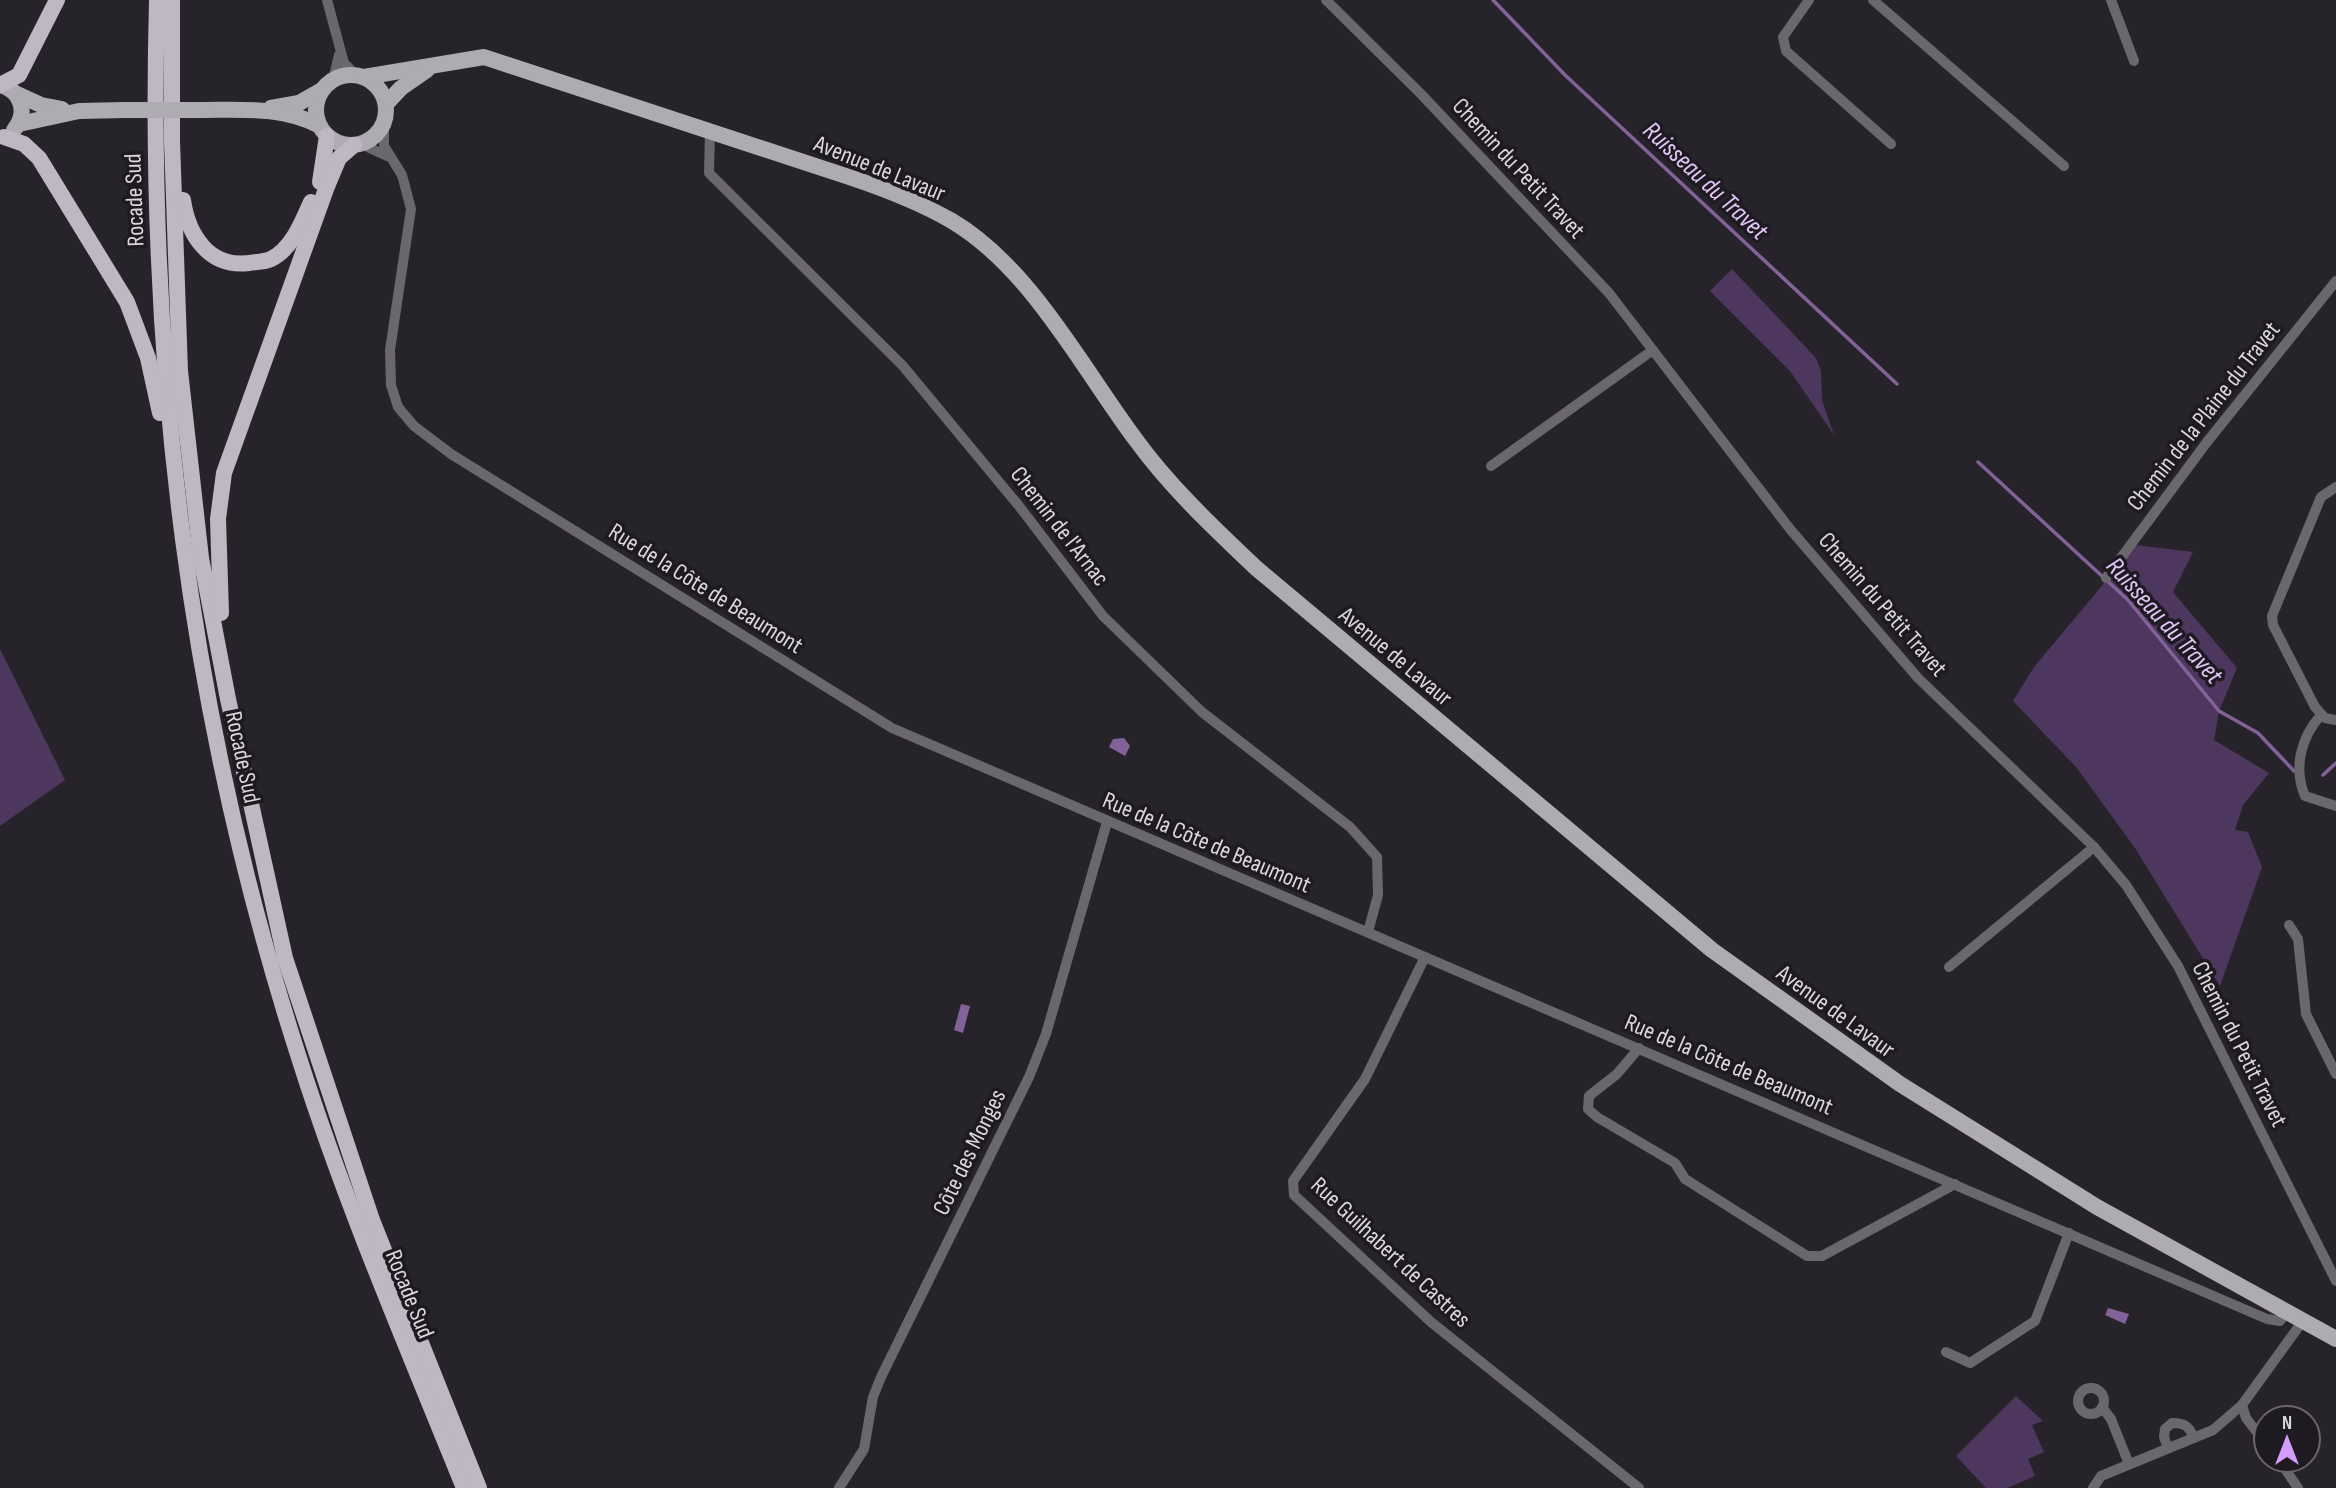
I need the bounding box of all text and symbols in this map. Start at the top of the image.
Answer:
street label: Chemin du Petit Travet [1446,92,1591,245]
water label: Ruisseau du Travet [1636,115,1775,248]
street label: Avenue de Lavaur [809,129,950,208]
street label: Rocade Sud [118,153,151,247]
street label: Chemin de la Plaine du Travet [2121,316,2286,517]
street label: Chemin de l'Arnac [1004,461,1115,592]
street label: Rue de la Côte de Beaumont [603,517,808,660]
street label: Chemin du Petit Travet [1812,526,1953,682]
water label: Ruisseau du Travet [2099,551,2230,692]
street label: Avenue de Lavaur [1332,600,1458,712]
street label: Rocade Sud [219,709,266,806]
street label: Rue de la Côte de Beaumont [1098,785,1315,900]
street label: Chemin du Petit Travet [2185,957,2294,1132]
street label: Avenue de Lavaur [1770,958,1901,1064]
street label: Rue de la Côte de Beaumont [1620,1007,1837,1122]
street label: Côte des Monges [927,1085,1012,1220]
street label: Rue Guilhabert de Castres [1305,1171,1476,1334]
street label: Rocade Sud [379,1246,440,1343]
north arrow [2252,1404,2322,1474]
text: N [2282,1412,2292,1435]

